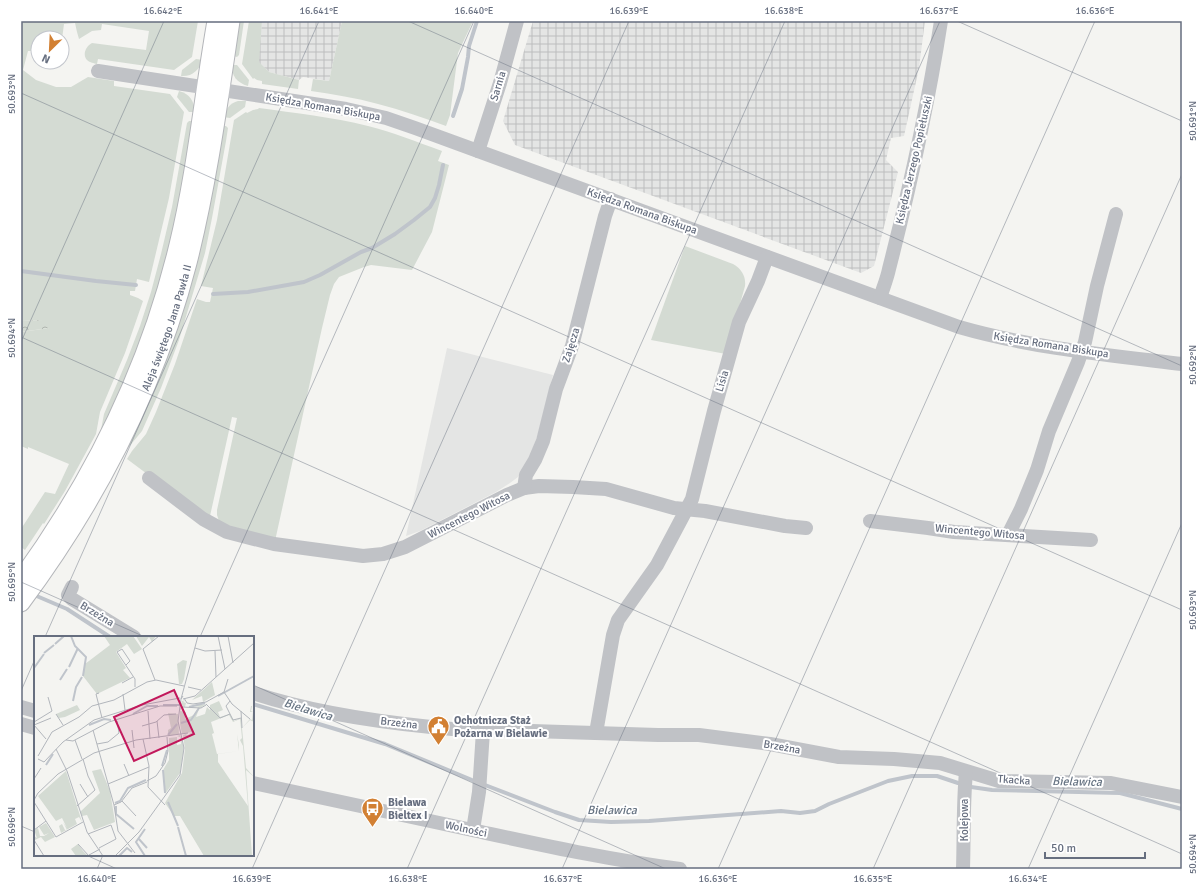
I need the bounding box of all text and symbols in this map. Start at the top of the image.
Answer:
text: 16.642°E [144,5,183,17]
text: 16.641°E [300,5,339,17]
text: 16.640°E [455,5,494,17]
text: 16.639°E [610,5,649,17]
text: 16.638°E [765,5,804,17]
text: 16.637°E [920,5,959,17]
text: 16.636°E [1076,5,1115,17]
north arrow [30,30,70,70]
text: N [40,51,52,66]
street label: Sarnia [487,69,509,102]
text: 50.693°N [6,74,18,114]
street label: Księdza Romana Biskupa [265,90,382,124]
street label: Księdza Jerzego Popiełuszki [893,95,935,225]
text: 50.691°N [1187,101,1199,141]
street label: Księdza Romana Biskupa [585,185,699,237]
street label: Aleja świętego Jana Pawła II [139,263,194,393]
text: 50.694°N [6,318,18,358]
street label: Zajęcza [560,326,583,364]
street label: Księdza Romana Biskupa [993,329,1110,361]
text: 50.692°N [1187,345,1199,385]
street label: Lisia [713,368,732,393]
street label: Wincentego Witosa [426,489,513,541]
street label: Wincentego Witosa [934,522,1026,542]
text: 50.695°N [6,562,18,602]
text: 50.693°N [1187,590,1199,630]
street label: Brzeżna [78,599,117,629]
inset map [34,636,254,856]
water label: Bielawica [282,696,335,725]
public building icon: Ochotnicza Staż Pożarna w Bielawie [426,713,452,746]
street label: Brzeżna [380,714,419,732]
place label: Ochotnicza Staż Pożarna w Bielawie [454,714,548,740]
street label: Brzeżna [762,737,802,757]
street label: Tkacka [997,772,1031,788]
water label: Bielawica [1052,774,1103,790]
bus stop icon: Bielawa Bieltex I [359,795,385,828]
place label: Bielawa Bieltex I [388,796,427,822]
street label: Kolejowa [958,798,971,841]
water label: Bielawica [587,803,638,818]
text: 50.696°N [6,807,18,847]
street label: Wolności [444,818,488,840]
scale bar [1045,834,1145,860]
text: 50.694°N [1187,834,1199,874]
text: 50 m [1051,841,1076,856]
text: 16.640°E [78,873,117,885]
text: 16.639°E [233,873,272,885]
text: 16.638°E [389,873,428,885]
text: 16.637°E [544,873,583,885]
text: 16.636°E [699,873,738,885]
text: 16.635°E [854,873,893,885]
text: 16.634°E [1009,873,1048,885]

